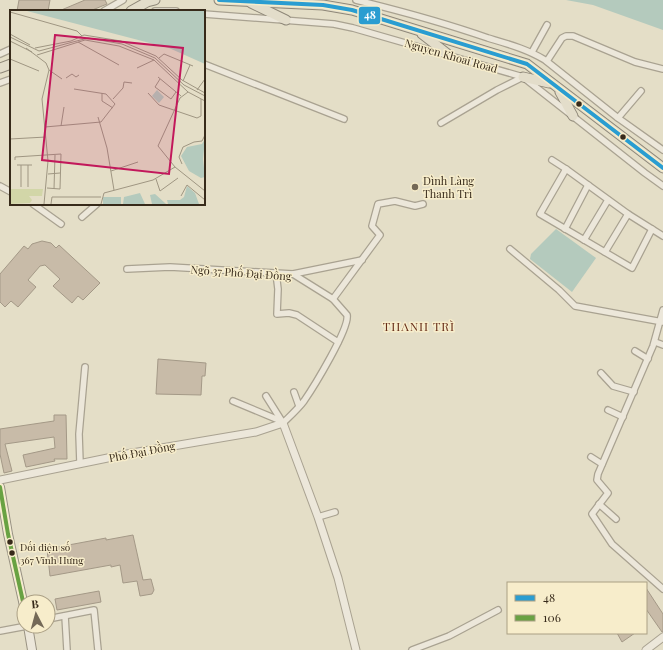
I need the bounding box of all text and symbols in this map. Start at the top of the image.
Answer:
line badge: 48 [358,6,381,25]
text: 48 [364,7,376,22]
inset map [10,10,205,205]
street label: Nguyen Khoai Road [403,35,500,76]
unlabelled marker [574,99,584,109]
unlabelled marker [618,132,628,142]
place label: Đình Làng Thanh Trì [423,173,474,201]
marker: Đình Làng Thanh Trì [410,182,420,192]
street label: Ngõ 37 Phố Đại Đồng [190,260,292,284]
district label: THANH TRÌ [383,318,455,334]
street label: Phố Đại Đồng [107,437,176,465]
unlabelled marker [5,537,15,547]
place label: Đối diện số 367 Vĩnh Hưng [20,540,84,567]
marker: Đối diện số 367 Vĩnh Hưng [7,548,17,558]
legend [507,582,647,634]
text: 48 [543,589,555,605]
north arrow [16,594,56,634]
text: B [30,596,40,611]
text: 106 [543,609,561,625]

